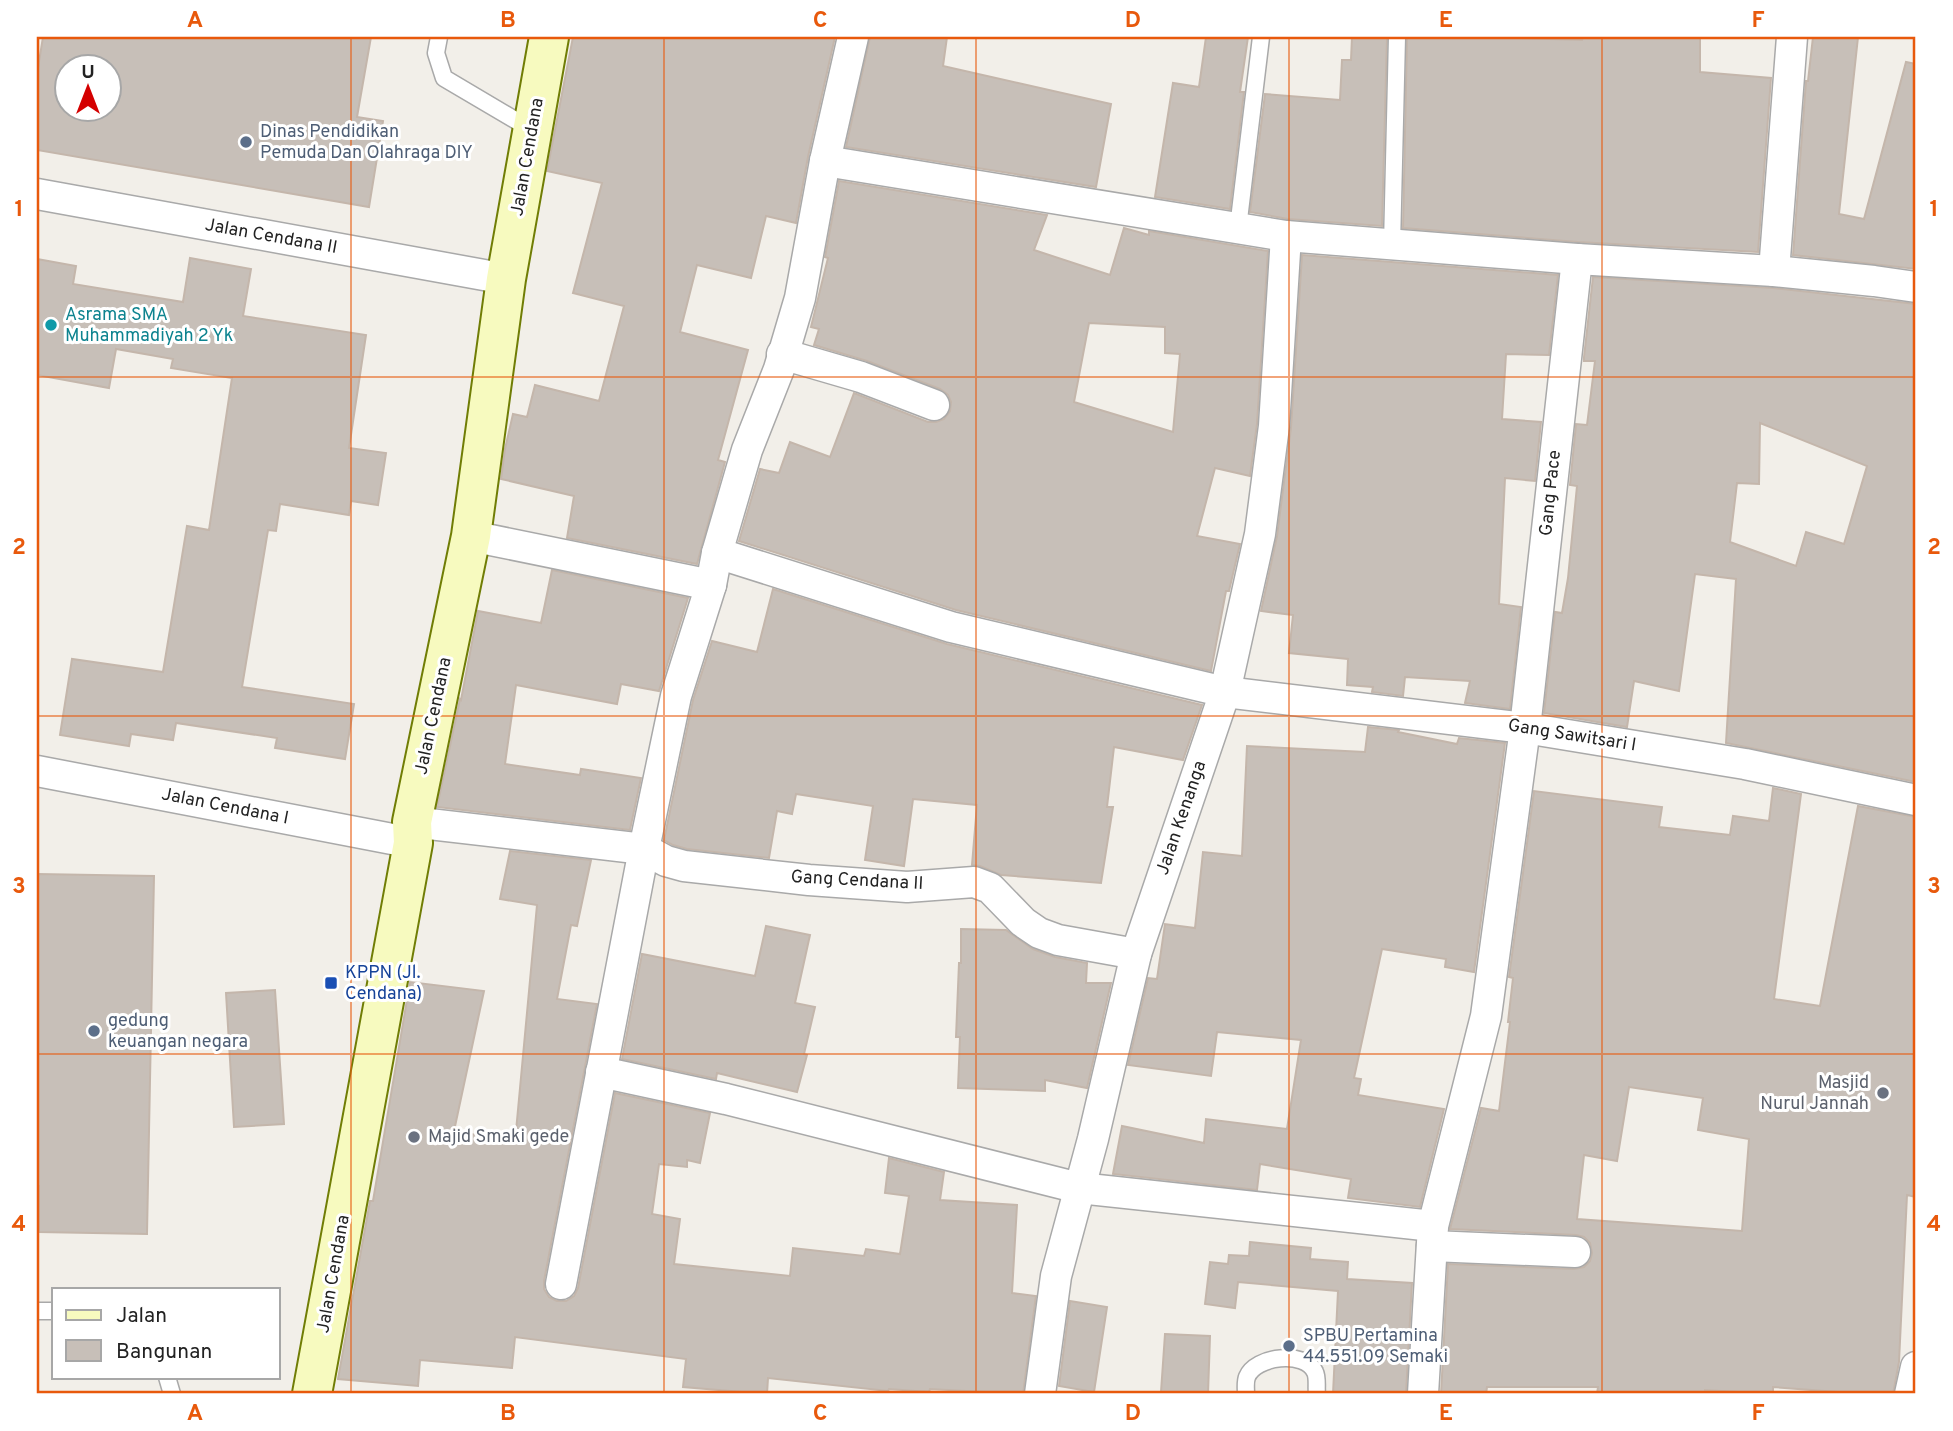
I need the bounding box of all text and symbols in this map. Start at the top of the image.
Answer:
text: A [187,7,203,36]
text: B [500,7,516,36]
text: C [813,7,827,36]
text: D [1125,7,1141,36]
text: E [1439,7,1453,36]
text: F [1751,7,1765,36]
north arrow [52,52,122,122]
text: U [81,61,95,85]
street label: Jalan Cendana [506,96,550,218]
place label: Dinas Pendidikan Pemuda Dan Olahraga DIY [260,121,473,165]
marker: Dinas Pendidikan Pemuda Dan Olahraga DIY [238,134,254,150]
text: 1 [14,196,24,225]
text: 1 [1929,196,1939,225]
street label: Jalan Cendana II [203,214,339,260]
place label: Asrama SMA Muhammadiyah 2 Yk [65,304,233,348]
marker: Asrama SMA Muhammadiyah 2 Yk [43,317,59,333]
street label: Gang Pace [1535,449,1567,537]
text: 2 [12,534,26,563]
text: 2 [1927,534,1941,563]
street label: Jalan Cendana [410,655,458,777]
street label: Gang Sawitsari I [1506,714,1638,758]
street label: Jalan Kenanga [1152,758,1212,878]
street label: Jalan Cendana I [160,783,290,831]
street label: Gang Cendana II [790,866,924,896]
text: 3 [12,873,26,902]
text: 3 [1927,873,1941,902]
place label: KPPN (Jl. Cendana) [345,962,422,1006]
marker: KPPN (Jl. Cendana) [323,975,339,991]
place label: gedung keuangan negara [108,1010,248,1054]
marker: gedung keuangan negara [86,1023,102,1039]
place label: Masjid Nurul Jannah [1760,1072,1869,1116]
marker: Masjid Nurul Jannah [1875,1085,1891,1101]
place label: Majid Smaki gede [428,1126,569,1149]
marker: Majid Smaki gede [406,1129,422,1145]
text: 4 [12,1211,26,1240]
text: 4 [1927,1211,1941,1240]
street label: Jalan Cendana [312,1213,356,1335]
legend [52,1288,280,1378]
text: Jalan [116,1303,167,1330]
place label: SPBU Pertamina 44.551.09 Semaki [1303,1325,1448,1369]
marker: SPBU Pertamina 44.551.09 Semaki [1281,1338,1297,1354]
text: Bangunan [116,1339,212,1366]
text: A [187,1400,203,1429]
text: B [500,1400,516,1429]
text: C [813,1400,827,1429]
text: D [1125,1400,1141,1429]
text: E [1439,1400,1453,1429]
text: F [1751,1400,1765,1429]

